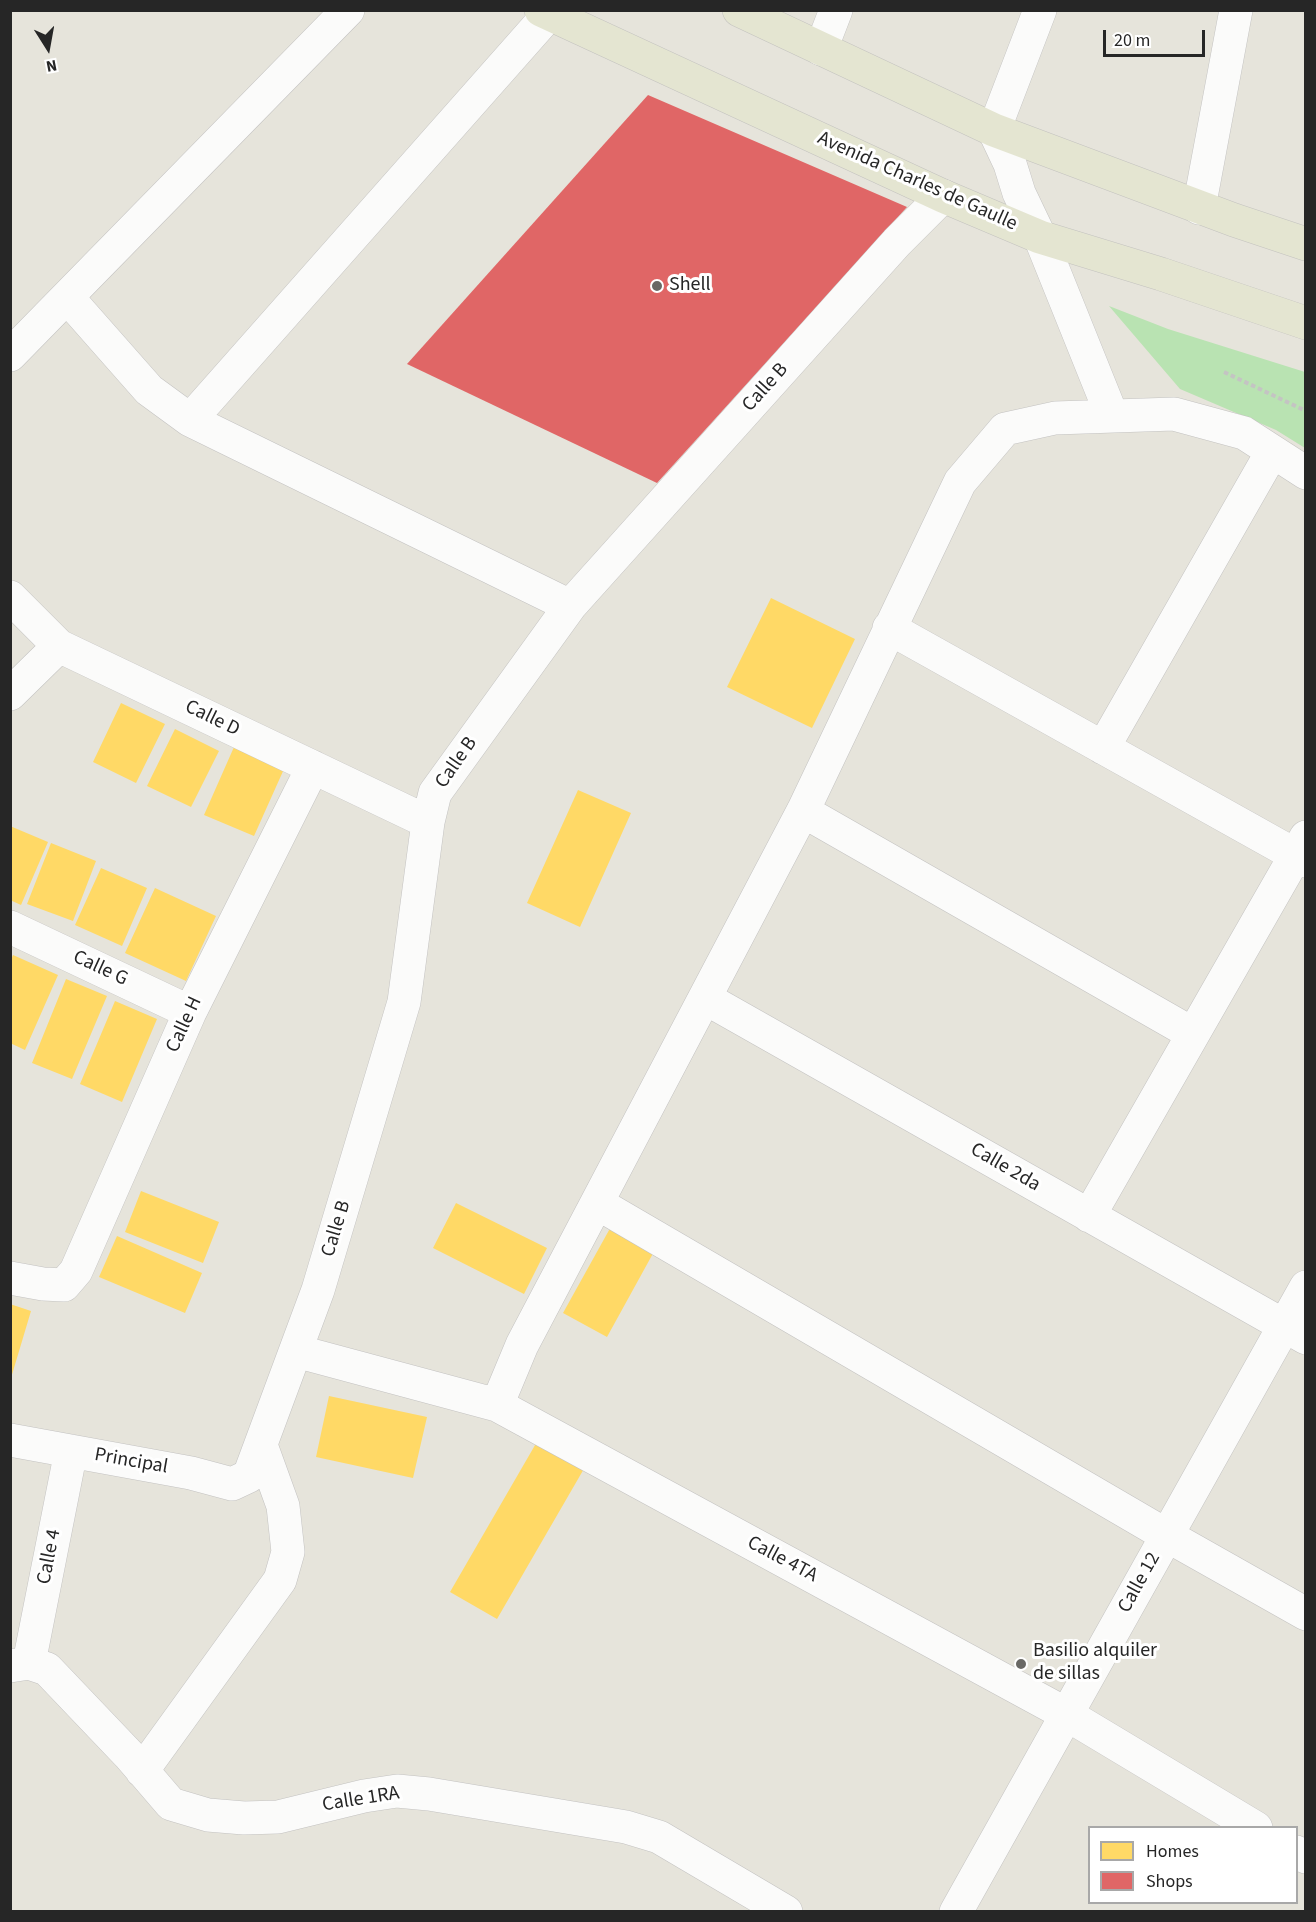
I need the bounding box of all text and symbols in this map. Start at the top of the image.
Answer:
north arrow [18,18,78,78]
scale bar [1106,18,1208,56]
text: 20 m [1114,28,1150,53]
text: N [44,54,59,77]
street label: Avenida Charles de Gaulle [813,127,1021,237]
place label: Shell [669,274,711,298]
marker: Shell [650,279,664,293]
street label: Calle B [738,359,794,417]
street label: Calle D [181,696,243,742]
street label: Calle B [431,733,483,793]
street label: Calle G [69,946,131,992]
street label: Calle H [162,993,208,1057]
street label: Calle 2da [966,1138,1044,1198]
street label: Calle B [317,1198,357,1260]
street label: Principal [92,1444,170,1480]
street label: Calle 4 [33,1527,67,1587]
street label: Calle 4TA [743,1531,821,1589]
street label: Calle 12 [1114,1549,1166,1617]
place label: Basilio alquiler de sillas [1033,1640,1157,1687]
marker: Basilio alquiler de sillas [1014,1657,1028,1671]
street label: Calle 1RA [321,1782,401,1818]
legend [1088,1826,1298,1904]
text: Homes [1146,1839,1199,1864]
text: Shops [1146,1869,1193,1894]

